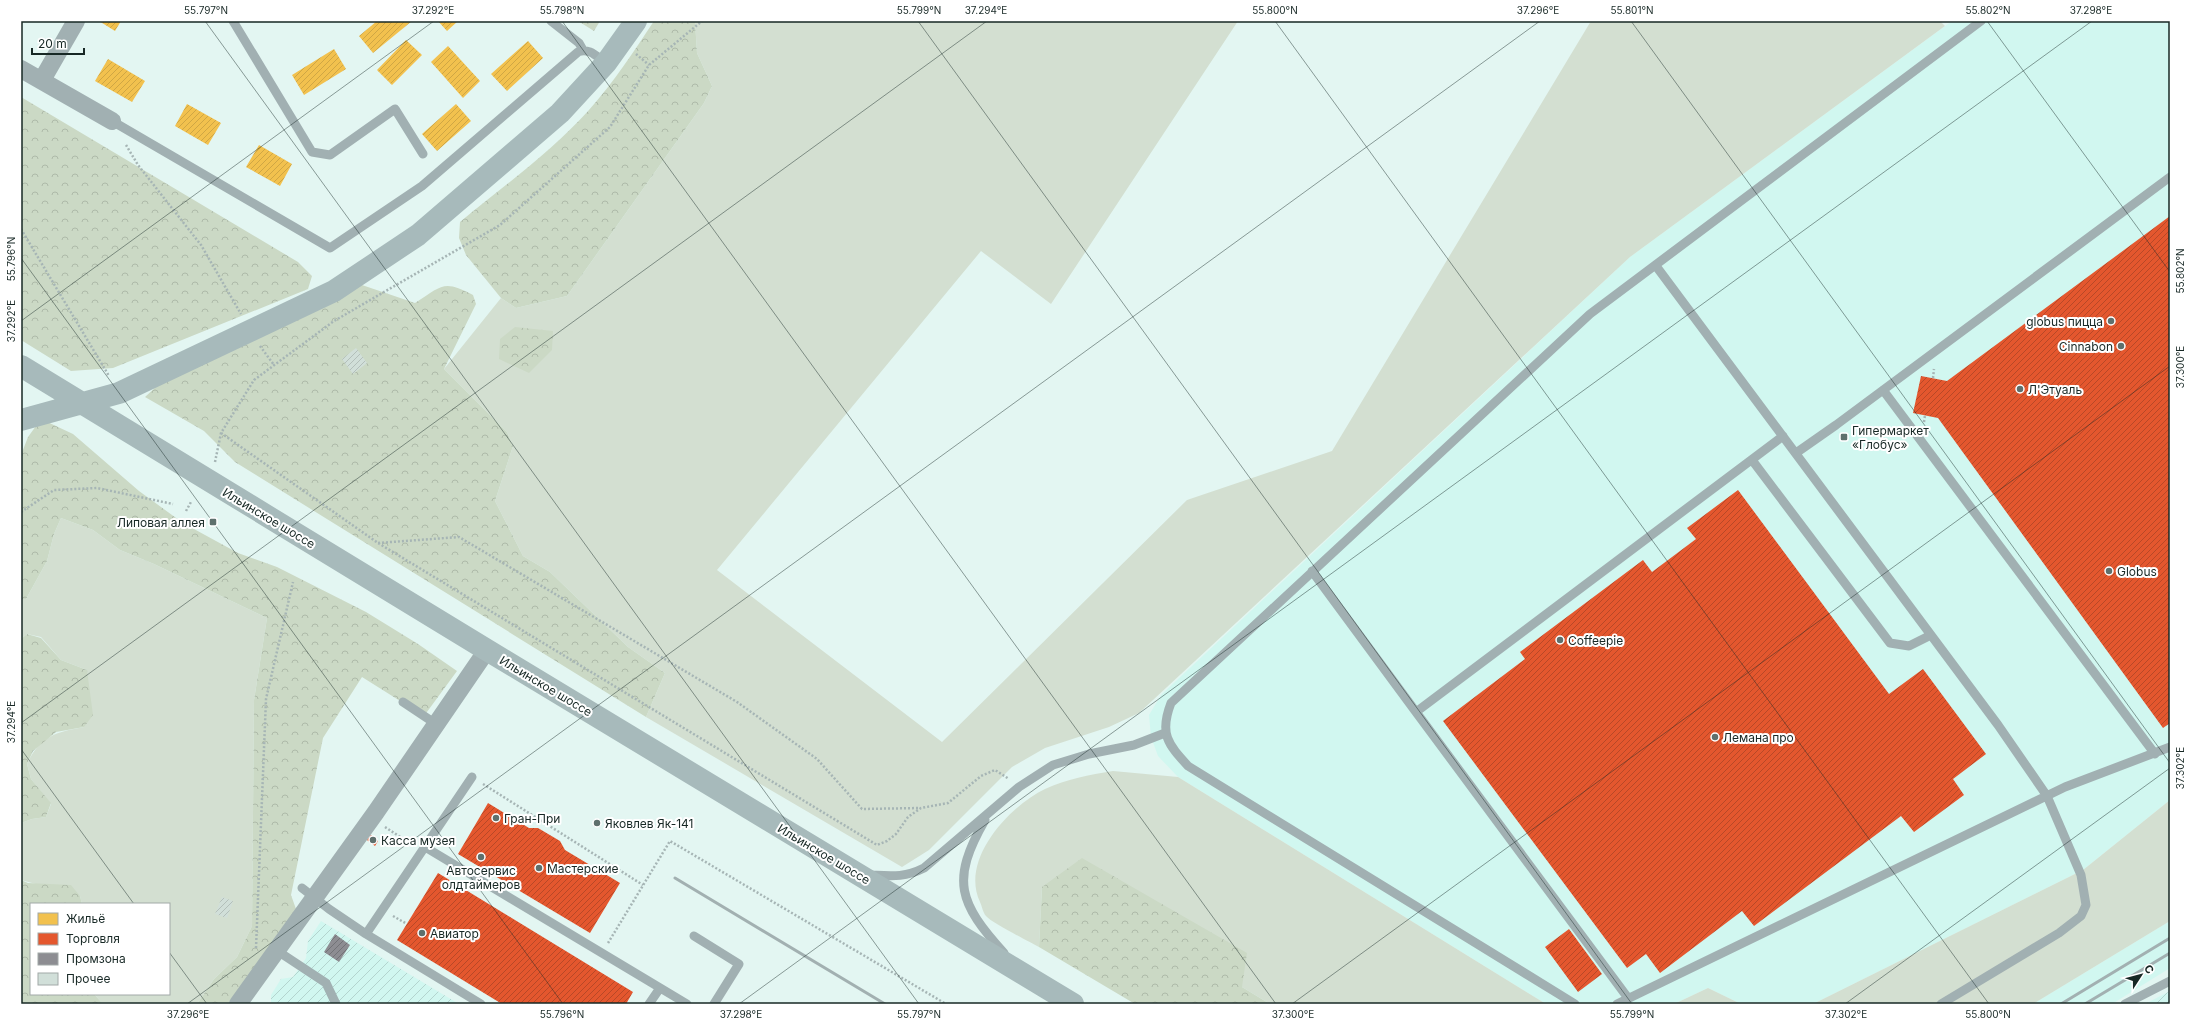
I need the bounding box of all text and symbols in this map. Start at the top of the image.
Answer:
text: 55.797°N [184,4,228,16]
text: 37.292°E [412,4,454,16]
text: 55.798°N [540,4,584,16]
text: 55.799°N [897,4,941,16]
text: 37.294°E [965,4,1007,16]
text: 55.800°N [1252,4,1298,16]
text: 37.296°E [1517,4,1559,16]
text: 55.801°N [1610,4,1654,16]
text: 55.802°N [1965,4,2011,16]
text: 37.298°E [2070,4,2112,16]
scale bar [32,30,84,56]
text: 20 m [38,36,67,51]
text: 55.796°N [5,237,17,281]
text: 55.802°N [2174,248,2186,294]
text: 37.292°E [5,300,17,342]
place label: globus пицца [2026,314,2103,329]
marker: globus пицца [2106,316,2116,326]
place label: Cinnabon [2059,339,2113,354]
marker: Cinnabon [2116,341,2126,351]
text: 37.300°E [2174,346,2186,388]
place label: Л'Этуаль [2028,382,2082,397]
marker: Л'Этуаль [2015,384,2025,394]
place label: Гипермаркет «Глобус» [1852,423,1929,452]
marker: Гипермаркет «Глобус» [1839,432,1849,442]
street label: Ильинское шоссе [220,484,318,552]
place label: Липовая аллея [117,515,205,530]
marker: Липовая аллея [208,517,218,527]
place label: Globus [2117,564,2157,579]
marker: Globus [2104,566,2114,576]
place label: Coffeepie [1568,633,1623,648]
marker: Coffeepie [1555,635,1565,645]
street label: Ильинское шоссе [497,652,595,720]
text: 37.294°E [5,701,17,743]
place label: Лемана про [1723,730,1794,745]
marker: Лемана про [1710,732,1720,742]
text: 37.302°E [2174,747,2186,789]
place label: Гран-При [504,811,560,826]
marker: Гран-При [491,813,501,823]
place label: Яковлев Як-141 [605,816,693,831]
marker: Яковлев Як-141 [592,818,602,828]
street label: Ильинское шоссе [775,820,873,888]
place label: Касса музея [381,833,455,848]
marker: Касса музея [368,835,378,845]
marker: Автосервис олдтаймеров [476,852,486,862]
place label: Мастерские [547,861,619,876]
place label: Автосервис олдтаймеров [442,863,521,892]
marker: Мастерские [534,863,544,873]
legend [30,903,170,995]
text: Жильё [66,911,105,926]
place label: Авиатор [430,926,479,941]
marker: Авиатор [417,928,427,938]
text: Торговля [66,931,120,946]
text: Промзона [66,951,126,966]
north arrow [2121,955,2161,995]
text: С [2141,962,2157,977]
text: Прочее [66,971,111,986]
text: 37.296°E [167,1008,209,1020]
text: 55.796°N [540,1008,584,1020]
text: 37.298°E [720,1008,762,1020]
text: 55.797°N [897,1008,941,1020]
text: 37.300°E [1272,1008,1314,1020]
text: 55.799°N [1610,1008,1654,1020]
text: 37.302°E [1825,1008,1867,1020]
text: 55.800°N [1965,1008,2011,1020]

